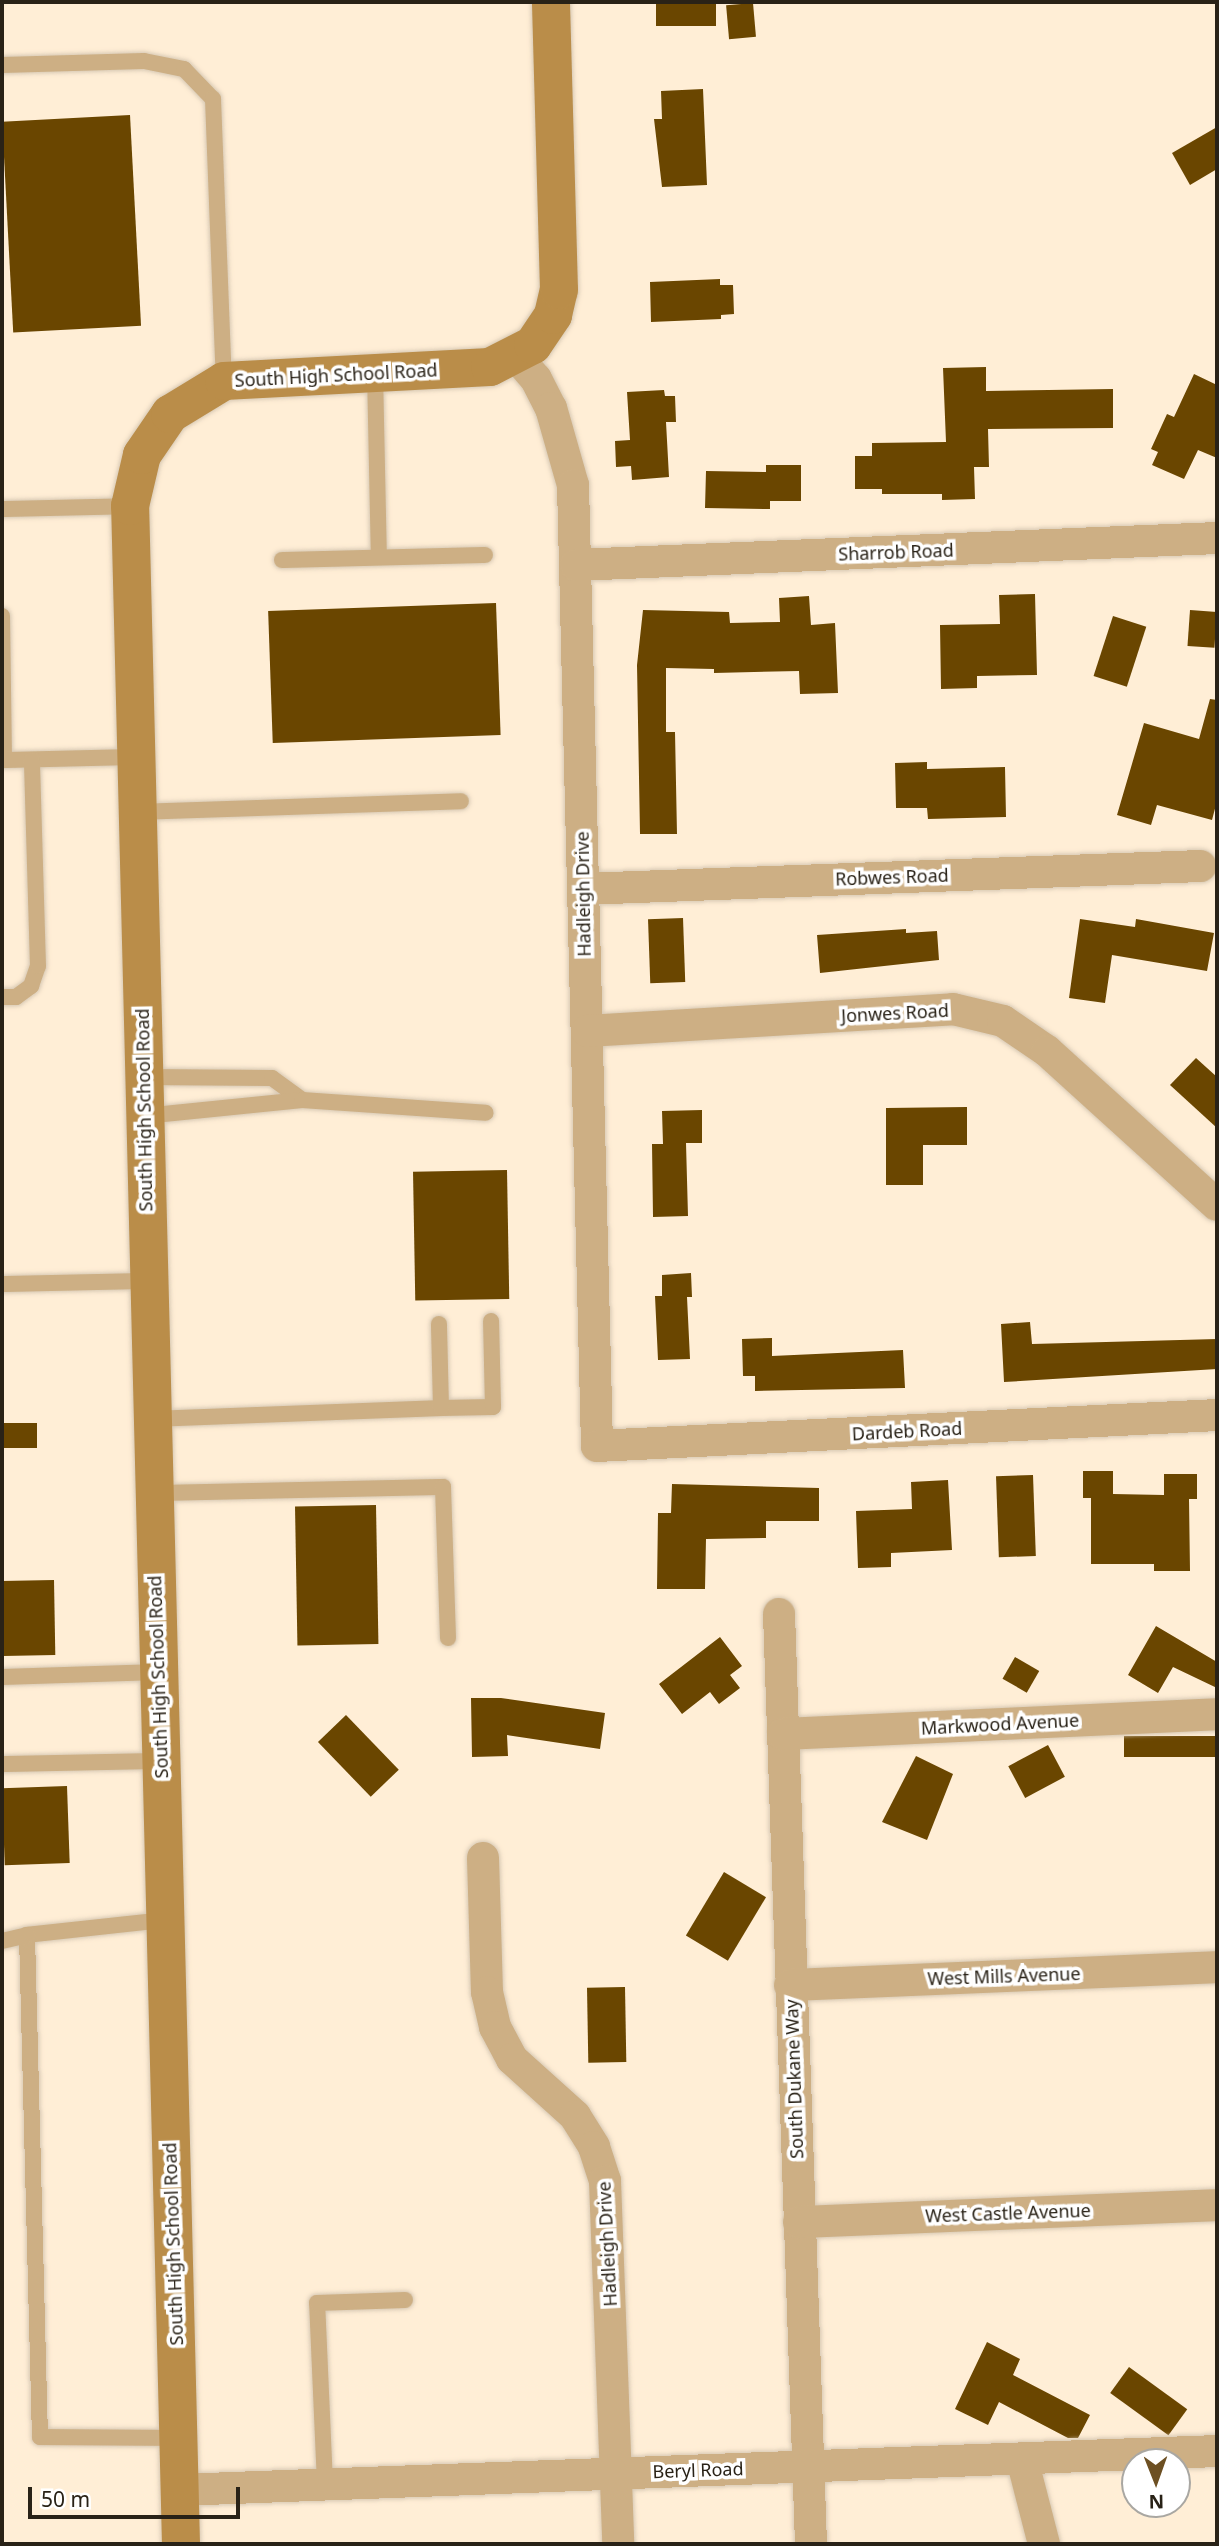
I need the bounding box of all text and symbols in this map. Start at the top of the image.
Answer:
street label: South High School Road [234,359,438,391]
street label: Sharrob Road [838,539,954,565]
street label: Hadleigh Drive [571,831,595,957]
street label: Robwes Road [835,864,949,890]
street label: Jonwes Road [841,999,949,1027]
street label: South High School Road [131,1008,157,1212]
street label: Dardeb Road [851,1417,963,1445]
street label: South High School Road [144,1575,172,1779]
street label: Markwood Avenue [920,1709,1080,1739]
street label: West Mills Avenue [927,1963,1081,1989]
street label: South Dukane Way [780,1999,808,2159]
street label: South High School Road [159,2142,187,2346]
street label: Hadleigh Drive [593,2181,621,2307]
street label: West Castle Avenue [925,2199,1091,2227]
north arrow [1121,2448,1191,2518]
street label: Beryl Road [652,2458,744,2482]
scale bar [32,2472,243,2516]
text: 50 m [41,2485,90,2513]
text: N [1148,2489,1164,2515]

